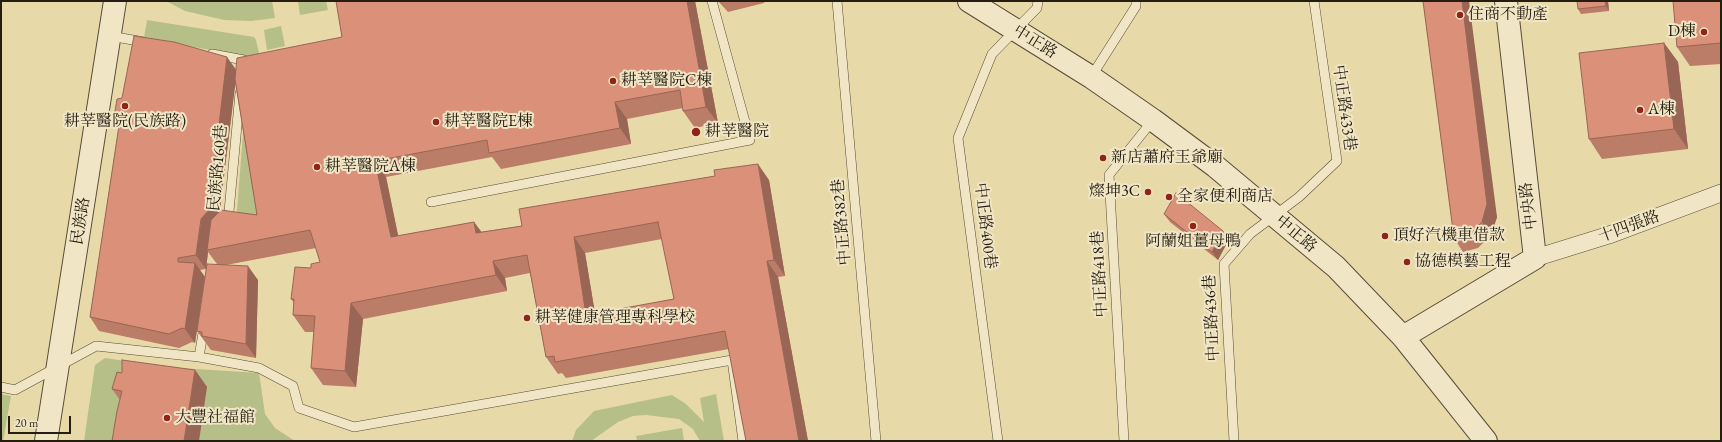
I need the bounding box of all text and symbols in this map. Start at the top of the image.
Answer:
place label: 住商不動產 [1468,5,1548,25]
marker: 住商不動產 [1455,10,1465,20]
street label: 中正路 [1010,21,1060,63]
place label: D棟 [1668,22,1696,42]
marker: D棟 [1699,27,1709,37]
street label: 中正路433巷 [1328,64,1360,152]
place label: 耕莘醫院C棟 [621,71,712,91]
marker: 耕莘醫院C棟 [608,76,618,86]
place label: A棟 [1648,100,1675,120]
marker: 耕莘醫院(民族路) [120,101,130,111]
marker: A棟 [1635,105,1645,115]
place label: 耕莘醫院(民族路) [64,112,186,132]
place label: 耕莘醫院E棟 [444,112,533,132]
marker: 耕莘醫院E棟 [431,117,441,127]
place label: 耕莘醫院 [705,122,769,142]
street label: 民族路160巷 [205,124,231,212]
marker: 耕莘醫院 [690,126,702,138]
place label: 新店蕭府王爺廟 [1111,148,1223,168]
marker: 新店蕭府王爺廟 [1098,153,1108,163]
place label: 耕莘醫院A棟 [325,157,416,177]
marker: 耕莘醫院A棟 [312,162,322,172]
street label: 中正路382巷 [829,178,855,266]
street label: 中央路 [1517,181,1541,231]
street label: 中正路400巷 [970,182,1000,270]
place label: 燦坤3C [1089,182,1140,202]
marker: 燦坤3C [1143,187,1153,197]
place label: 全家便利商店 [1177,187,1273,207]
marker: 全家便利商店 [1164,192,1174,202]
street label: 民族路 [68,196,94,246]
street label: 十四張路 [1596,207,1662,247]
street label: 中正路 [1271,211,1321,257]
marker: 阿蘭姐薑母鴨 [1188,221,1198,231]
place label: 頂好汽機車借款 [1393,226,1505,246]
street label: 中正路418巷 [1088,230,1112,318]
marker: 頂好汽機車借款 [1380,231,1390,241]
place label: 阿蘭姐薑母鴨 [1145,232,1241,252]
place label: 協德模藝工程 [1415,252,1511,272]
marker: 協德模藝工程 [1402,257,1412,267]
street label: 中正路436巷 [1200,274,1224,362]
place label: 耕莘健康管理專科學校 [535,308,695,328]
marker: 耕莘健康管理專科學校 [522,313,532,323]
scale bar [10,408,73,434]
place label: 大豐社福館 [175,408,255,428]
marker: 大豐社福館 [162,413,172,423]
text: 20 m [15,415,38,431]

